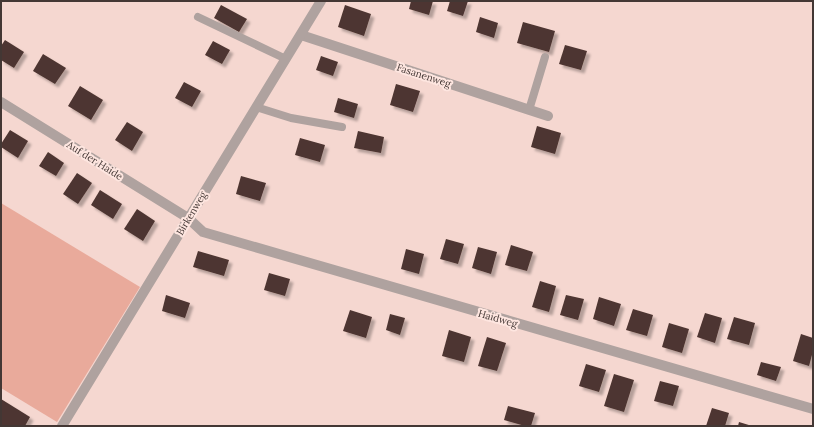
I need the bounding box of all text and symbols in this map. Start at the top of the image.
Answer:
street label: Fasanenweg [395,61,453,90]
street label: Auf der Haide [63,138,126,183]
street label: Birkenweg [173,189,210,237]
street label: Haidweg [477,307,520,330]

